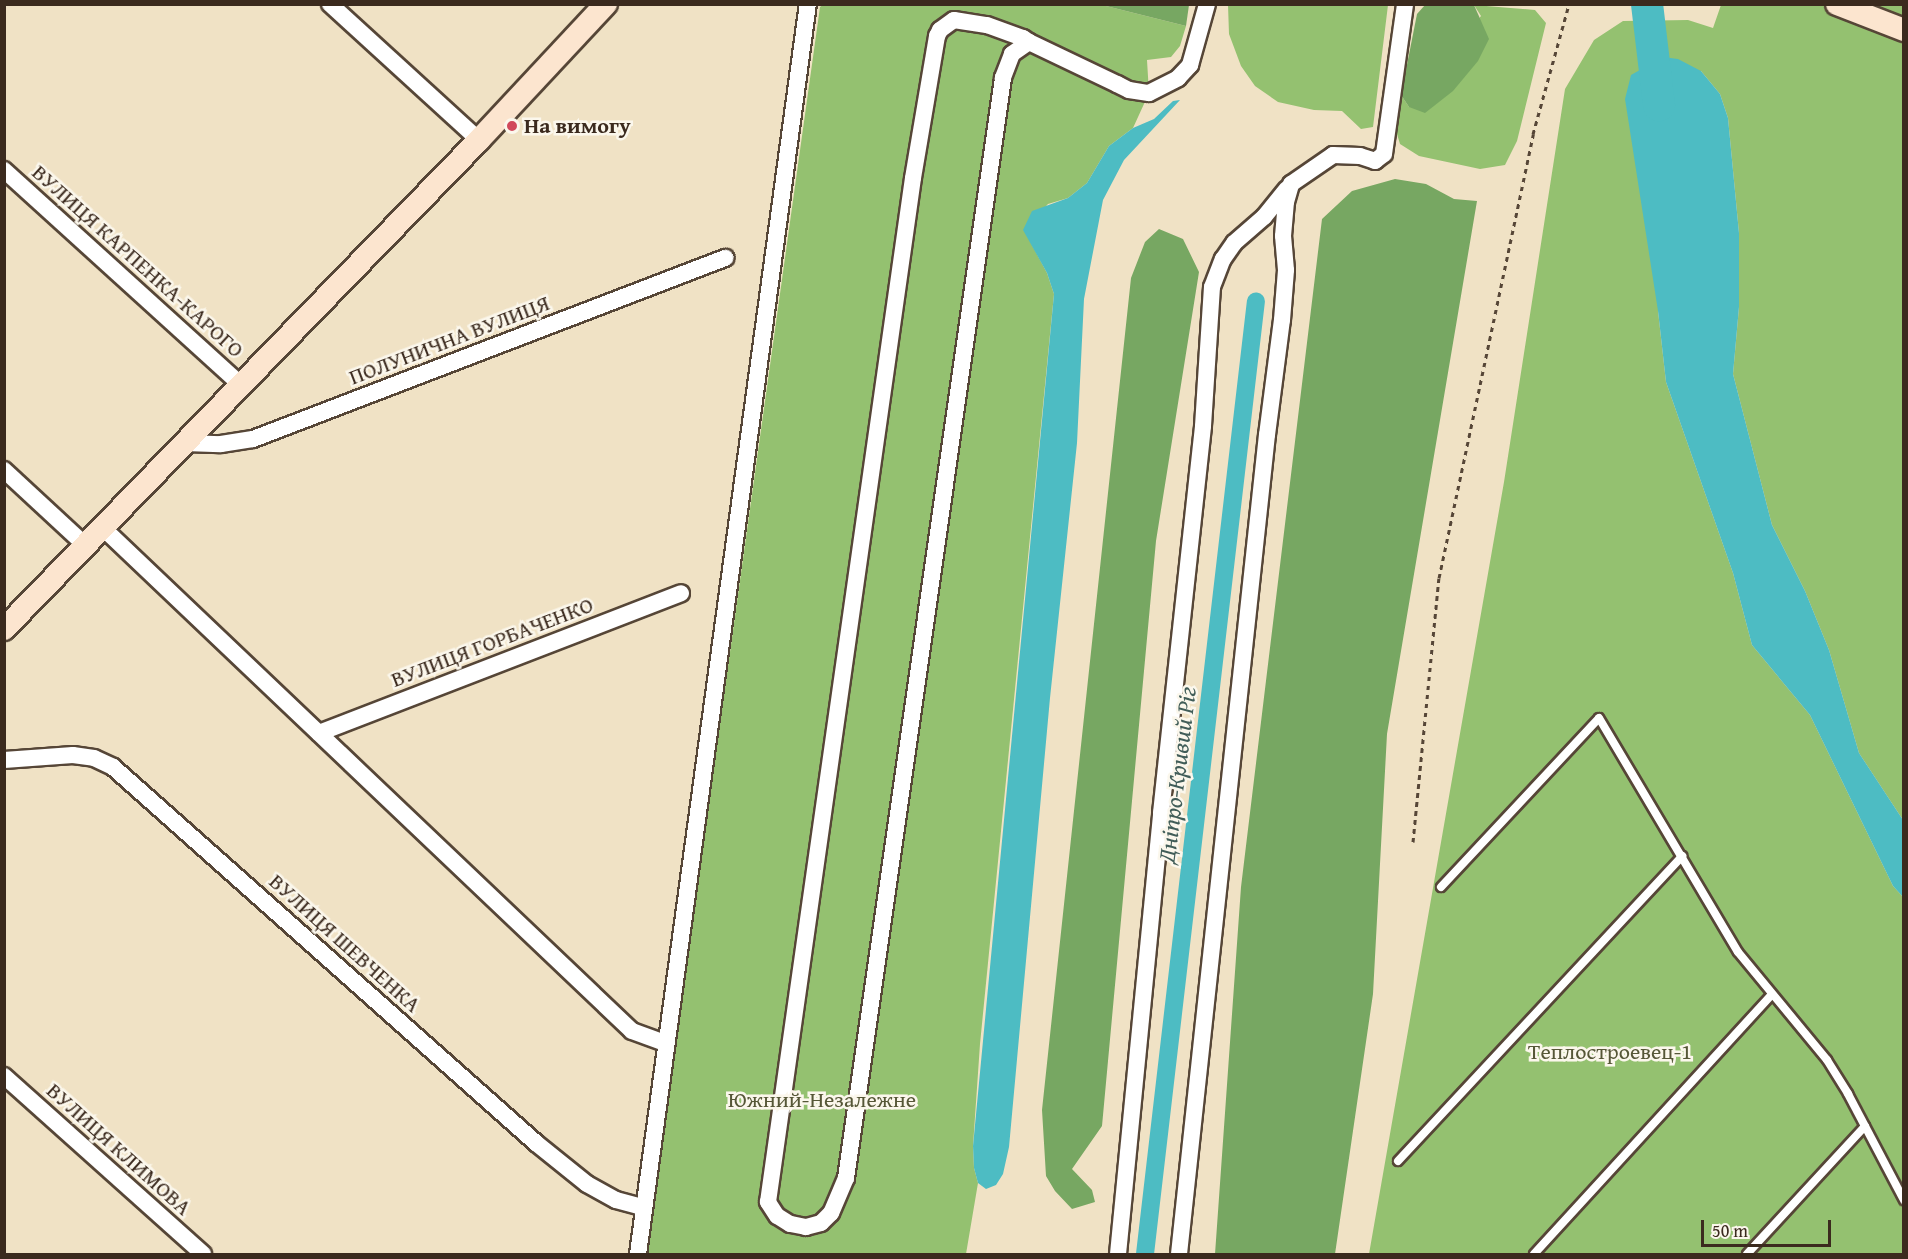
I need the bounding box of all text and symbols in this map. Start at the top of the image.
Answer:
place label: На вимогу [524,113,630,139]
marker: На вимогу [505,119,519,133]
street label: ВУЛИЦЯ КАРПЕНКА-КАРОГО [27,159,249,363]
street label: ПОЛУНИЧНА ВУЛИЦЯ [345,290,553,390]
street label: ВУЛИЦЯ ГОРБАЧЕНКО [387,591,597,693]
water label: Дніпро-Кривий Ріг [1152,685,1202,865]
street label: ВУЛИЦЯ ШЕВЧЕНКА [264,868,426,1018]
park label: Теплостроевец-1 [1528,1039,1692,1065]
street label: ВУЛИЦЯ КЛИМОВА [41,1077,197,1221]
park label: Южний-Незалежне [728,1087,916,1113]
scale bar [1704,1208,1834,1246]
text: 50 m [1712,1217,1748,1244]

